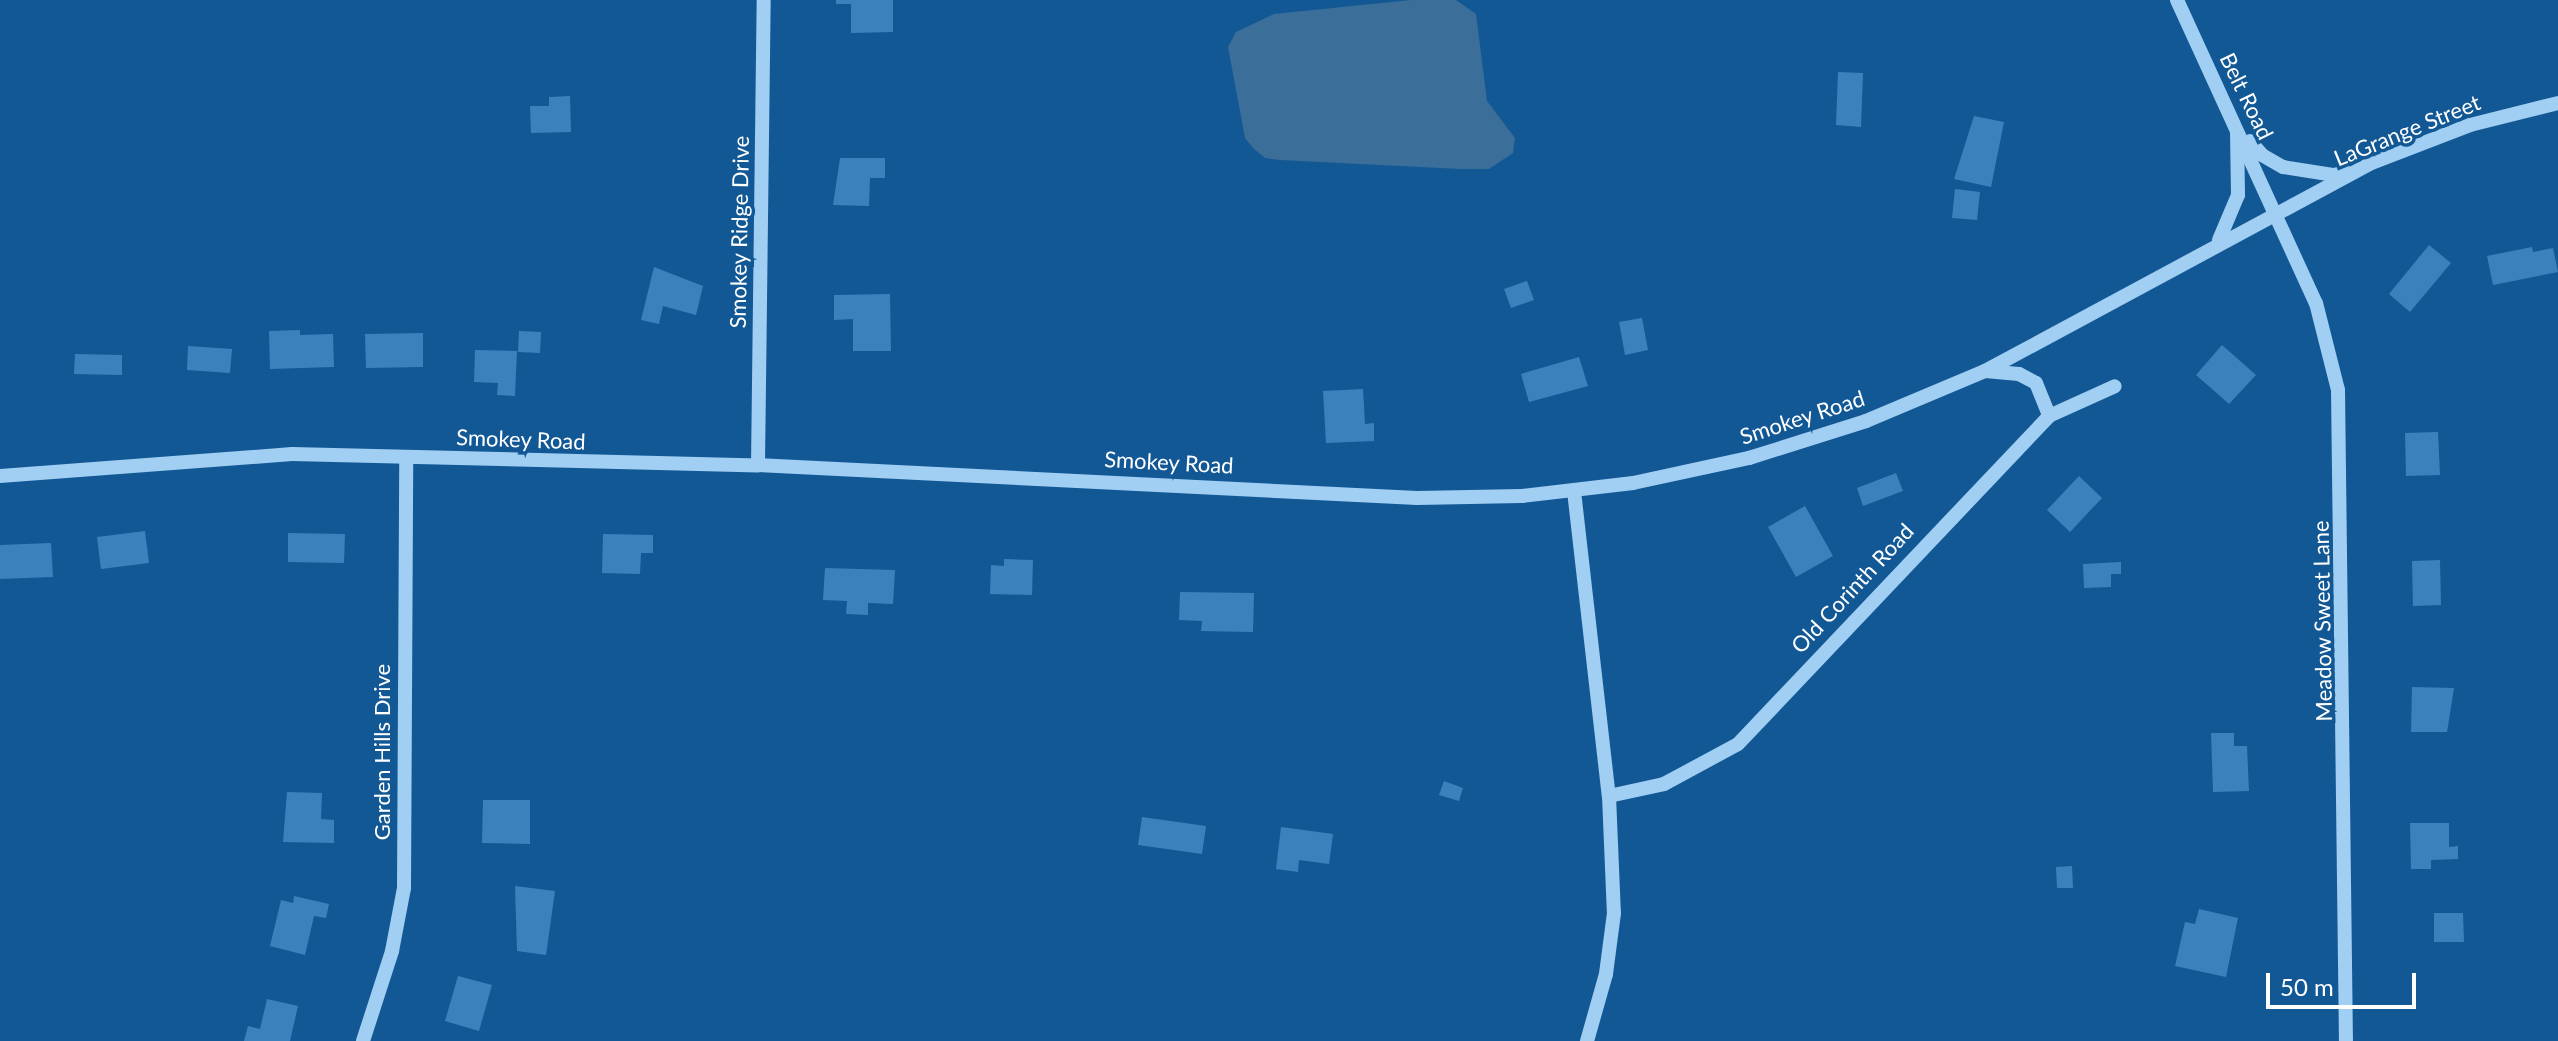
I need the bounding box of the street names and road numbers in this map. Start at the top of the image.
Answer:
street label: Belt Road [2215,48,2279,144]
street label: LaGrange Street [2330,89,2484,171]
street label: Smokey Ridge Drive [724,135,754,329]
street label: Smokey Road [1736,384,1868,450]
street label: Smokey Road [456,424,586,454]
street label: Smokey Road [1103,445,1235,479]
street label: Old Corinth Road [1785,518,1919,658]
street label: Meadow Sweet Lane [2307,520,2337,722]
street label: Garden Hills Drive [369,664,395,840]

